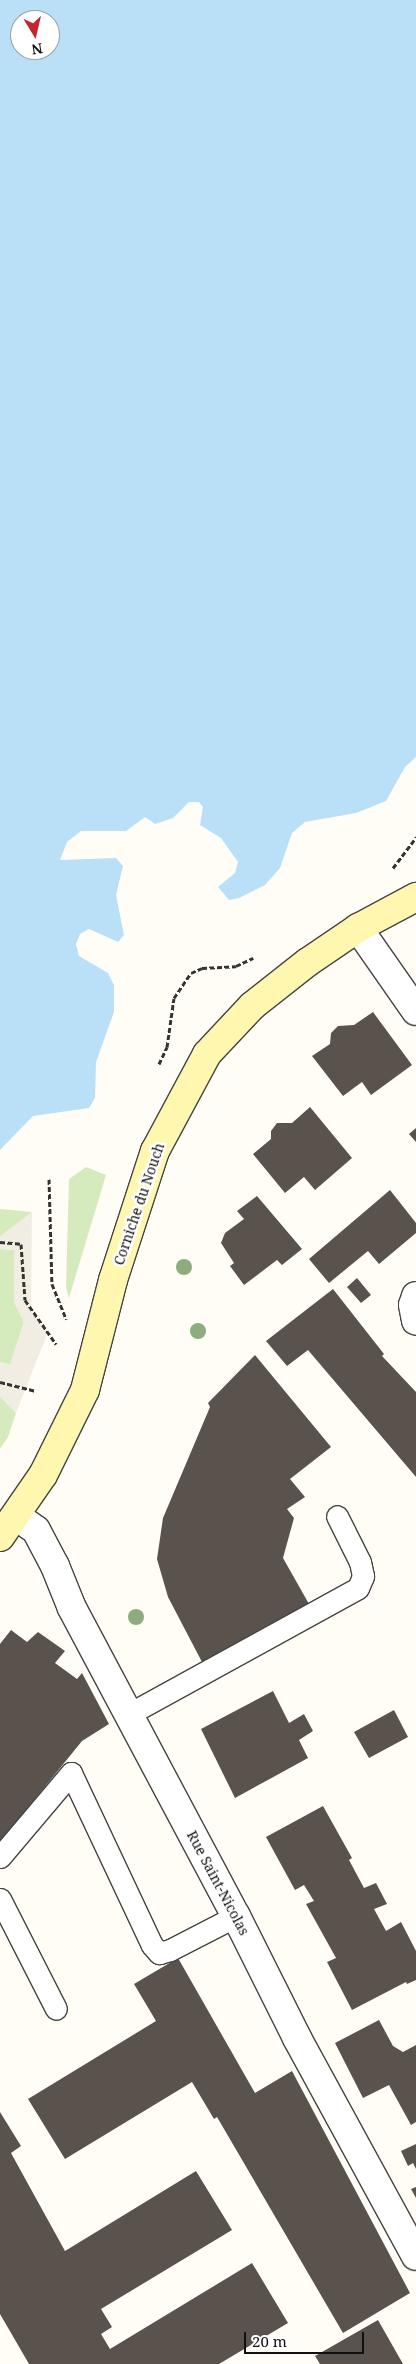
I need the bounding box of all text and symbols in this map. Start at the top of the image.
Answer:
north arrow [10,10,60,60]
text: N [30,39,44,60]
street label: Corniche du Nouch [110,1141,168,1267]
street label: Rue Saint-Nicolas [183,1828,253,1938]
scale bar [246,2322,366,2354]
text: 20 m [252,2331,287,2351]

